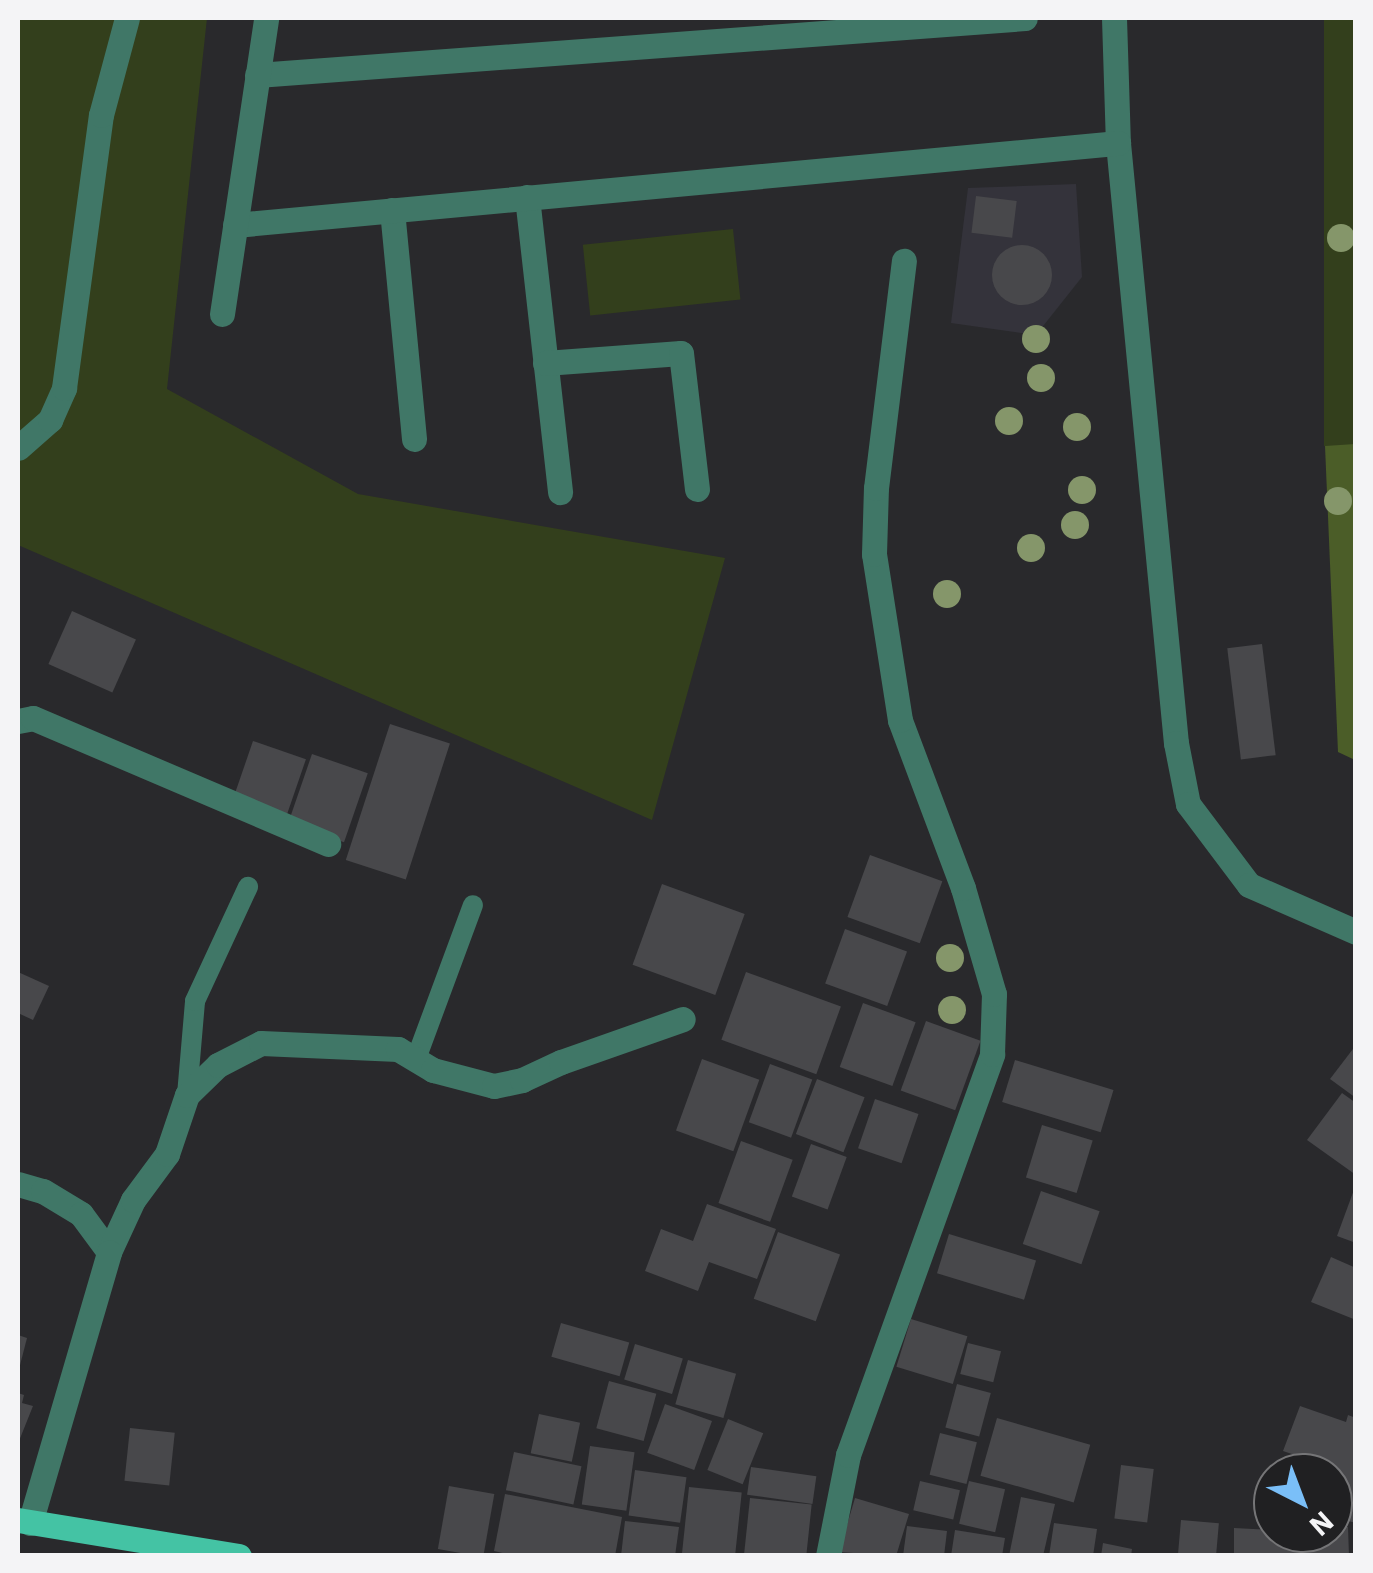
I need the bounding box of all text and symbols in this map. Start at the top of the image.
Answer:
north arrow [1253,1453,1353,1553]
text: N [1302,1504,1342,1545]

